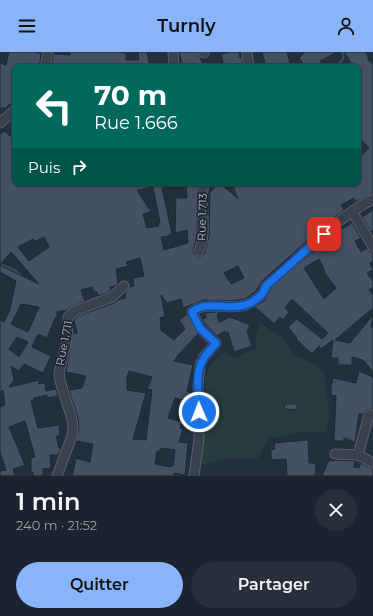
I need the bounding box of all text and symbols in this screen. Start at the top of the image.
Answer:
icon: menu [16,15,38,37]
text: Turnly [157,15,216,37]
icon: person [335,15,357,37]
text: 70 m [94,78,167,112]
icon: left [28,80,80,132]
text: Rue 1.666 [94,112,178,134]
icon: right [68,156,90,178]
text: Puis [28,158,60,177]
street label: Rue 1.713 [194,193,210,241]
pin [307,217,341,251]
icon: arrive [313,223,335,245]
street label: Rue 1.711 [53,319,75,367]
position arrow [178,391,220,433]
text: 1 min [16,487,80,516]
button: close [315,489,357,531]
text: 240 m · 21:52 [16,517,97,533]
button: Quitter [16,562,183,608]
button: Partager [191,562,357,608]

